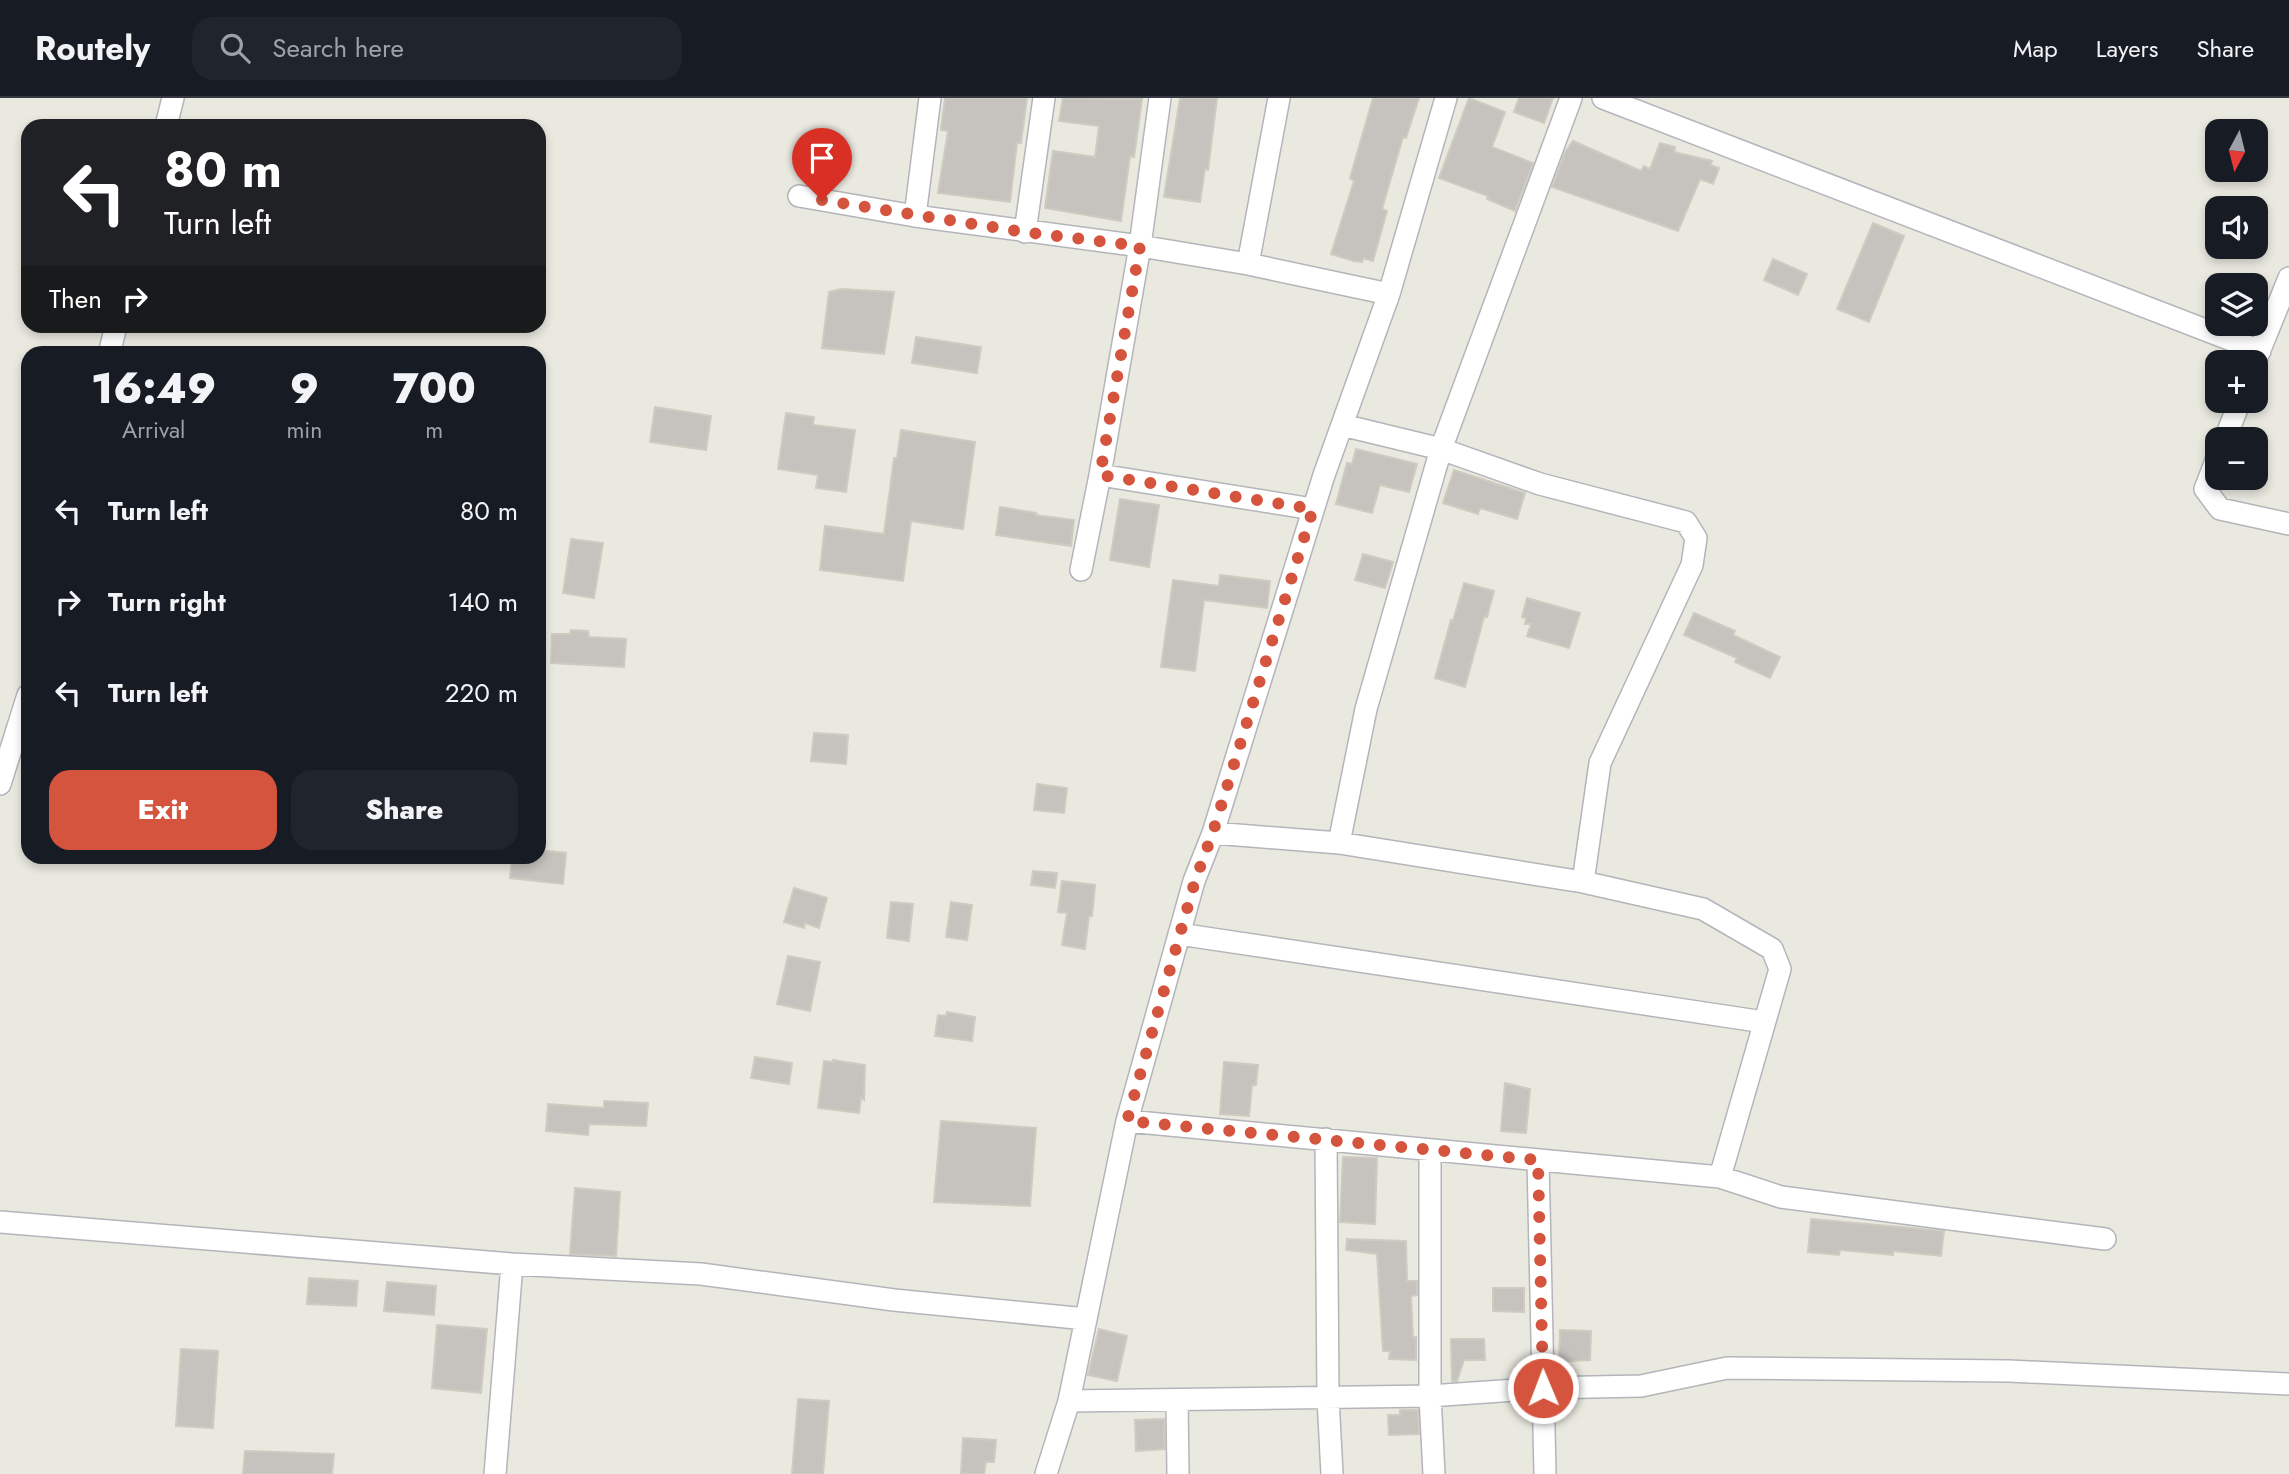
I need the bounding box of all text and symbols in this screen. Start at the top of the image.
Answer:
search box [192,17,682,80]
text: Routely [35,25,150,72]
icon: search [216,29,254,67]
text: Search here [272,29,404,67]
text: Map [2013,31,2058,66]
text: Layers [2096,31,2158,66]
text: Share [2196,31,2254,66]
north arrow [2205,119,2268,182]
map controls [2205,119,2268,490]
pin [792,128,852,200]
text: 80 m [164,135,282,205]
icon: arrive [803,139,841,177]
icon: left [49,147,140,238]
button: sound [2205,196,2268,259]
text: Turn left [164,200,271,246]
button: layers [2205,273,2268,336]
text: Then [49,280,102,318]
icon: right [116,280,154,318]
button: + [2205,350,2268,413]
text: 16:49 [91,358,216,419]
text: 9 [290,358,319,419]
text: 700 [392,358,476,419]
text: Arrival [122,413,185,447]
text: min [286,413,322,447]
text: m [425,413,443,447]
button: − [2205,427,2268,490]
icon: left [49,492,87,530]
text: Turn left [108,492,208,530]
text: 80 m [460,492,518,530]
icon: right [49,583,87,621]
text: Turn right [108,583,226,621]
text: 140 m [447,583,518,621]
icon: left [49,674,87,712]
text: Turn left [108,674,208,712]
text: 220 m [445,674,518,712]
button: Exit [49,770,277,850]
button: Share [291,770,518,850]
position arrow [1506,1351,1580,1425]

